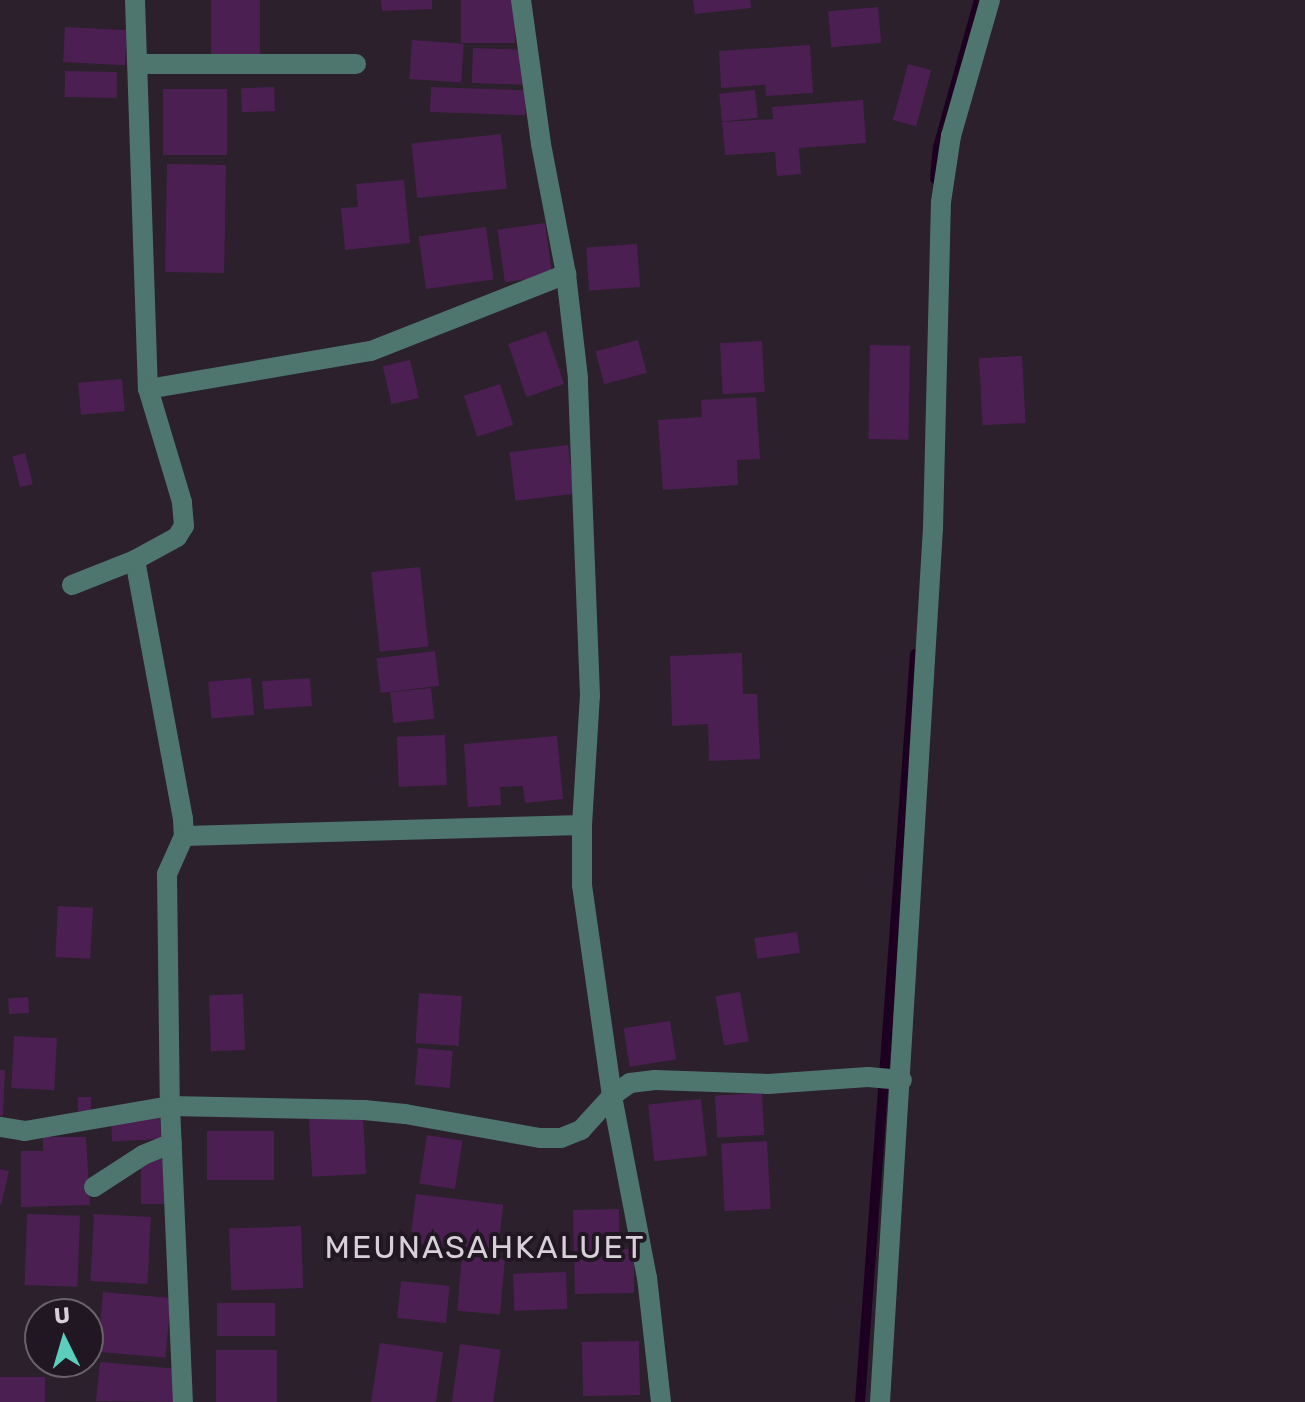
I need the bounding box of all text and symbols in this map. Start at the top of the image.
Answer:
district label: MEUNASAHKALUET [325,1228,645,1266]
north arrow [24,1298,104,1378]
text: U [53,1301,71,1330]

